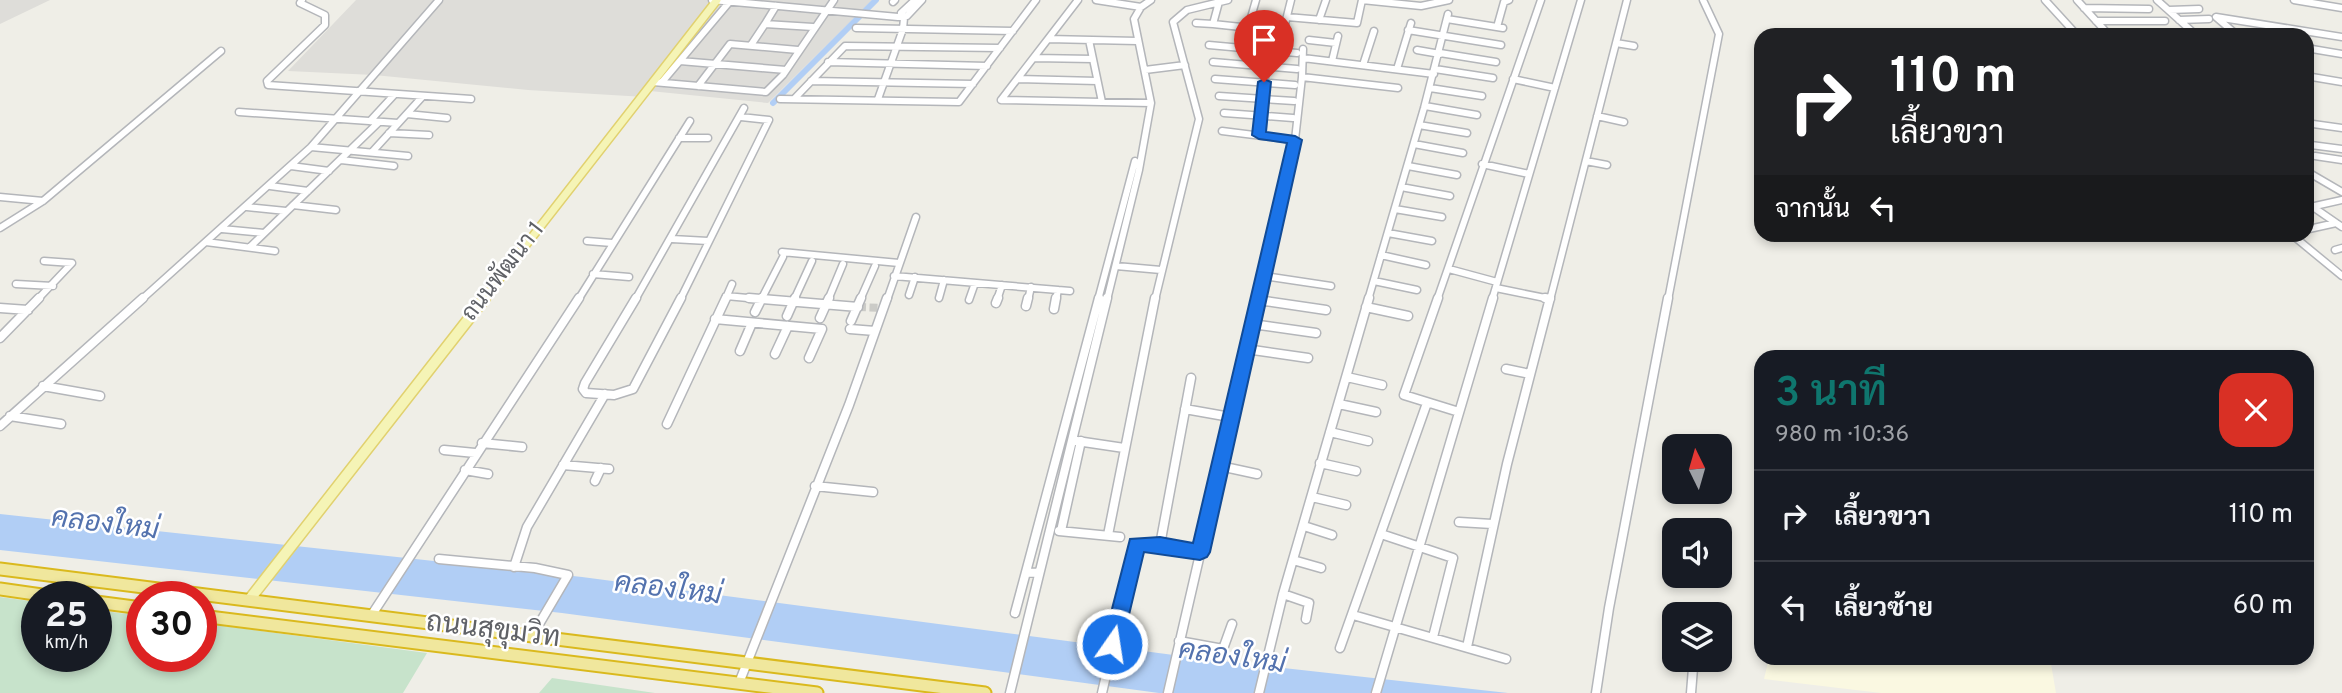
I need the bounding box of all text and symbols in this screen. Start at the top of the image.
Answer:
pin [1234,10,1294,82]
icon: arrive [1245,21,1283,59]
text: 110 m [1890,48,2017,110]
icon: right [1775,56,1866,147]
text: เลี้ยวขวา [1890,115,2004,155]
icon: left [1864,189,1902,227]
text: จากนั้น [1775,194,1850,227]
street label: ถนนพัฒนา 1 [455,215,552,327]
text: 3 นาที [1775,368,1887,421]
button: close [2219,373,2293,447]
text: 980 m · 10:36 [1775,421,1909,450]
north arrow [1662,434,1732,504]
map controls [1662,434,1732,672]
water label: คลองใหม่ [49,497,163,550]
icon: right [1775,497,1813,535]
text: 110 m [2229,499,2293,532]
text: เลี้ยวขวา [1834,502,1931,535]
button: sound [1662,518,1732,588]
water label: คลองใหม่ [612,562,726,615]
speed limit sign: 30 [126,581,217,672]
icon: left [1775,588,1813,626]
text: 60 m [2233,590,2293,623]
text: เลี้ยวซ้าย [1834,593,1933,626]
text: 25 [45,595,88,639]
button: layers [1662,602,1732,672]
street label: ถนนสุขุมวิท [424,604,562,657]
position arrow [1075,607,1149,681]
water label: คลองใหม่ [1176,629,1291,684]
text: km/h [45,632,88,655]

